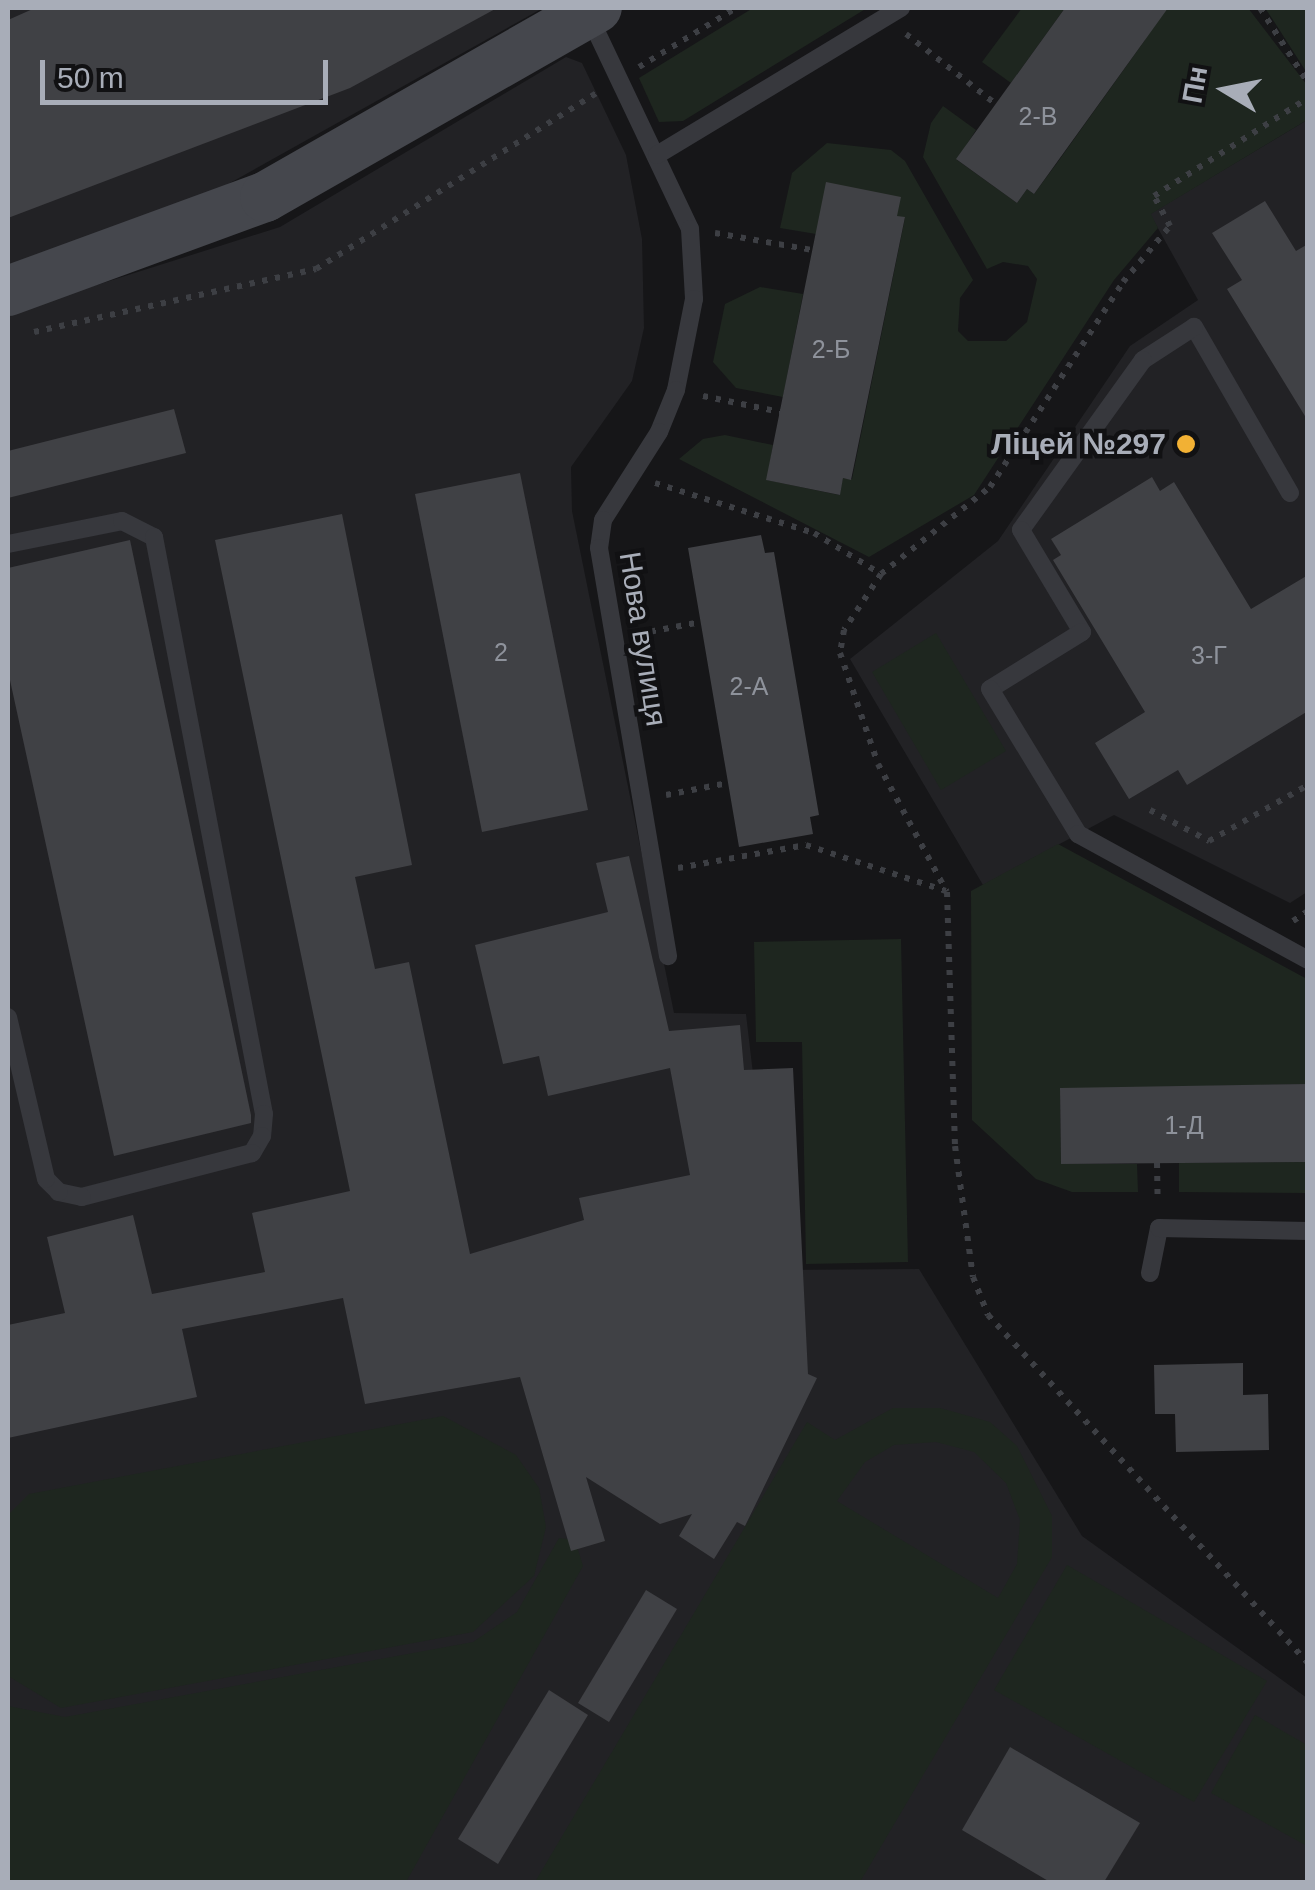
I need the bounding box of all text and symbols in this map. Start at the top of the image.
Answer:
scale bar [45,40,332,102]
north arrow [1175,40,1275,140]
text: 50 m [57,61,124,94]
text: Пн [1176,64,1213,106]
house number: 2-В [1019,101,1057,131]
house number: 2-Б [812,334,850,364]
place label: Ліцей №297 [991,426,1166,462]
marker: Ліцей №297 [1175,433,1197,455]
street label: Нова вулиця [611,549,675,729]
house number: 2 [494,637,508,667]
house number: 3-Г [1191,640,1227,670]
house number: 2-А [730,671,768,701]
house number: 1-Д [1164,1110,1204,1140]

